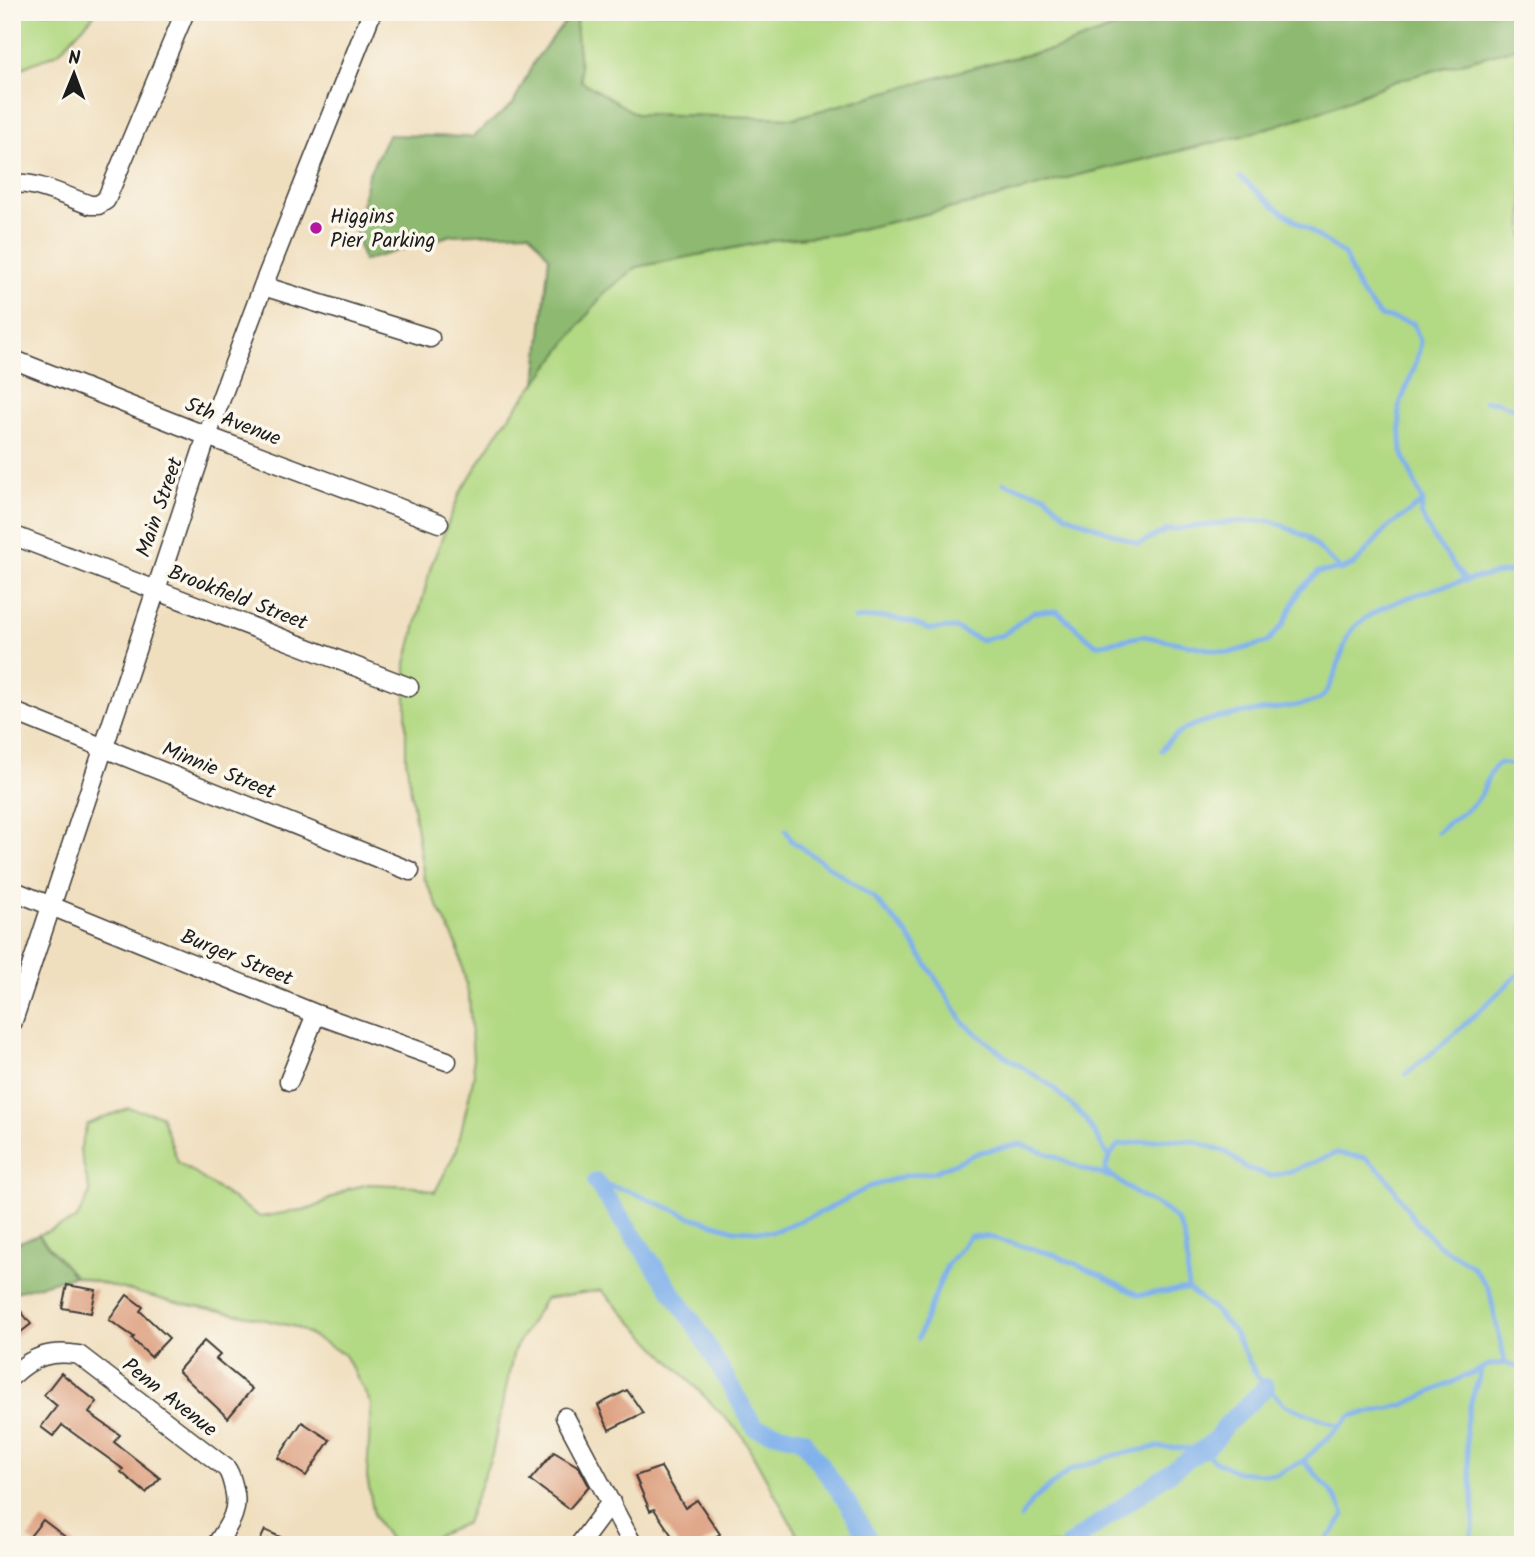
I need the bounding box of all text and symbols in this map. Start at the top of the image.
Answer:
north arrow [38,38,108,108]
text: N [68,44,81,74]
place label: Higgins Pier Parking [330,201,435,258]
marker: Higgins Pier Parking [308,220,324,236]
street label: 5th Avenue [179,389,286,456]
street label: Main Street [128,452,193,562]
street label: Brookfield Street [163,557,313,640]
street label: Minnie Street [157,734,281,810]
street label: Burger Street [175,921,298,996]
street label: Penn Avenue [114,1350,224,1446]

